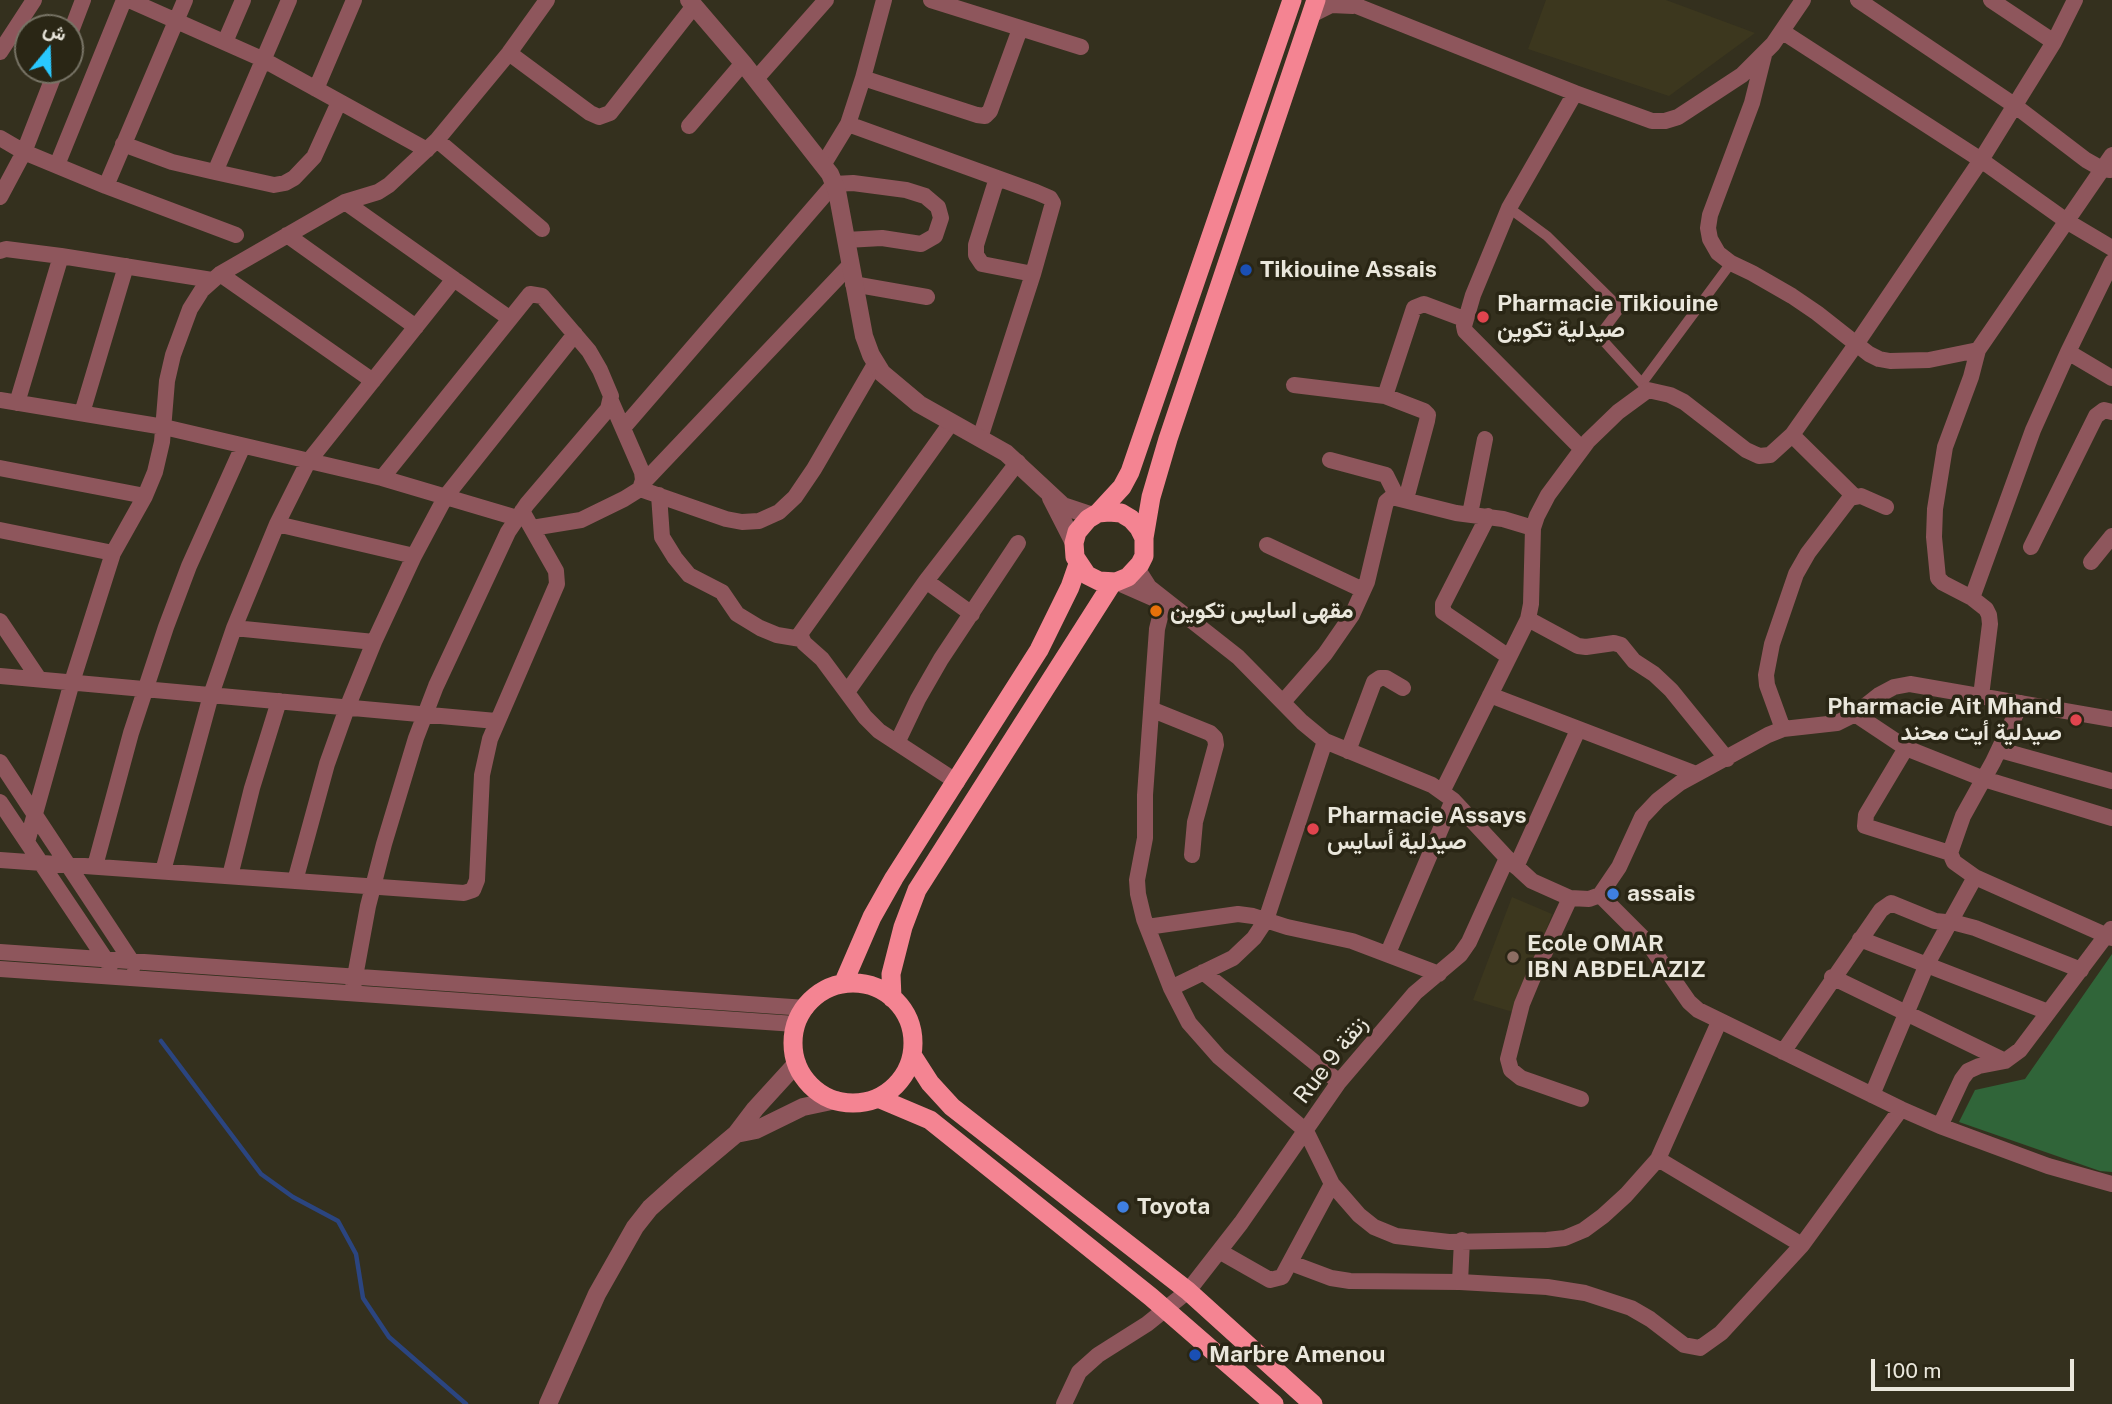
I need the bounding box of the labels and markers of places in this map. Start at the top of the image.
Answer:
place label: Tikiouine Assais [1260,256,1437,284]
marker: Tikiouine Assais [1238,262,1254,278]
place label: Pharmacie Tikiouine صيدلية تكوين [1497,290,1719,344]
marker: Pharmacie Tikiouine صيدلية تكوين [1475,309,1491,325]
place label: مقهى اسايس تكوين [1170,597,1353,625]
marker: مقهى اسايس تكوين [1148,603,1164,619]
place label: Pharmacie Ait Mhand صيدلية أيت محند [1827,693,2062,747]
marker: Pharmacie Ait Mhand صيدلية أيت محند [2068,712,2084,728]
place label: Pharmacie Assays صيدلية أسايس [1327,802,1527,856]
marker: Pharmacie Assays صيدلية أسايس [1305,821,1321,837]
place label: assais [1627,880,1695,908]
marker: assais [1605,886,1621,902]
place label: Ecole OMAR IBN ABDELAZIZ [1527,930,1706,984]
marker: Ecole OMAR IBN ABDELAZIZ [1505,949,1521,965]
place label: Toyota [1137,1193,1210,1221]
marker: Toyota [1115,1199,1131,1215]
place label: Marbre Amenou [1209,1341,1386,1369]
marker: Marbre Amenou [1187,1347,1203,1363]

